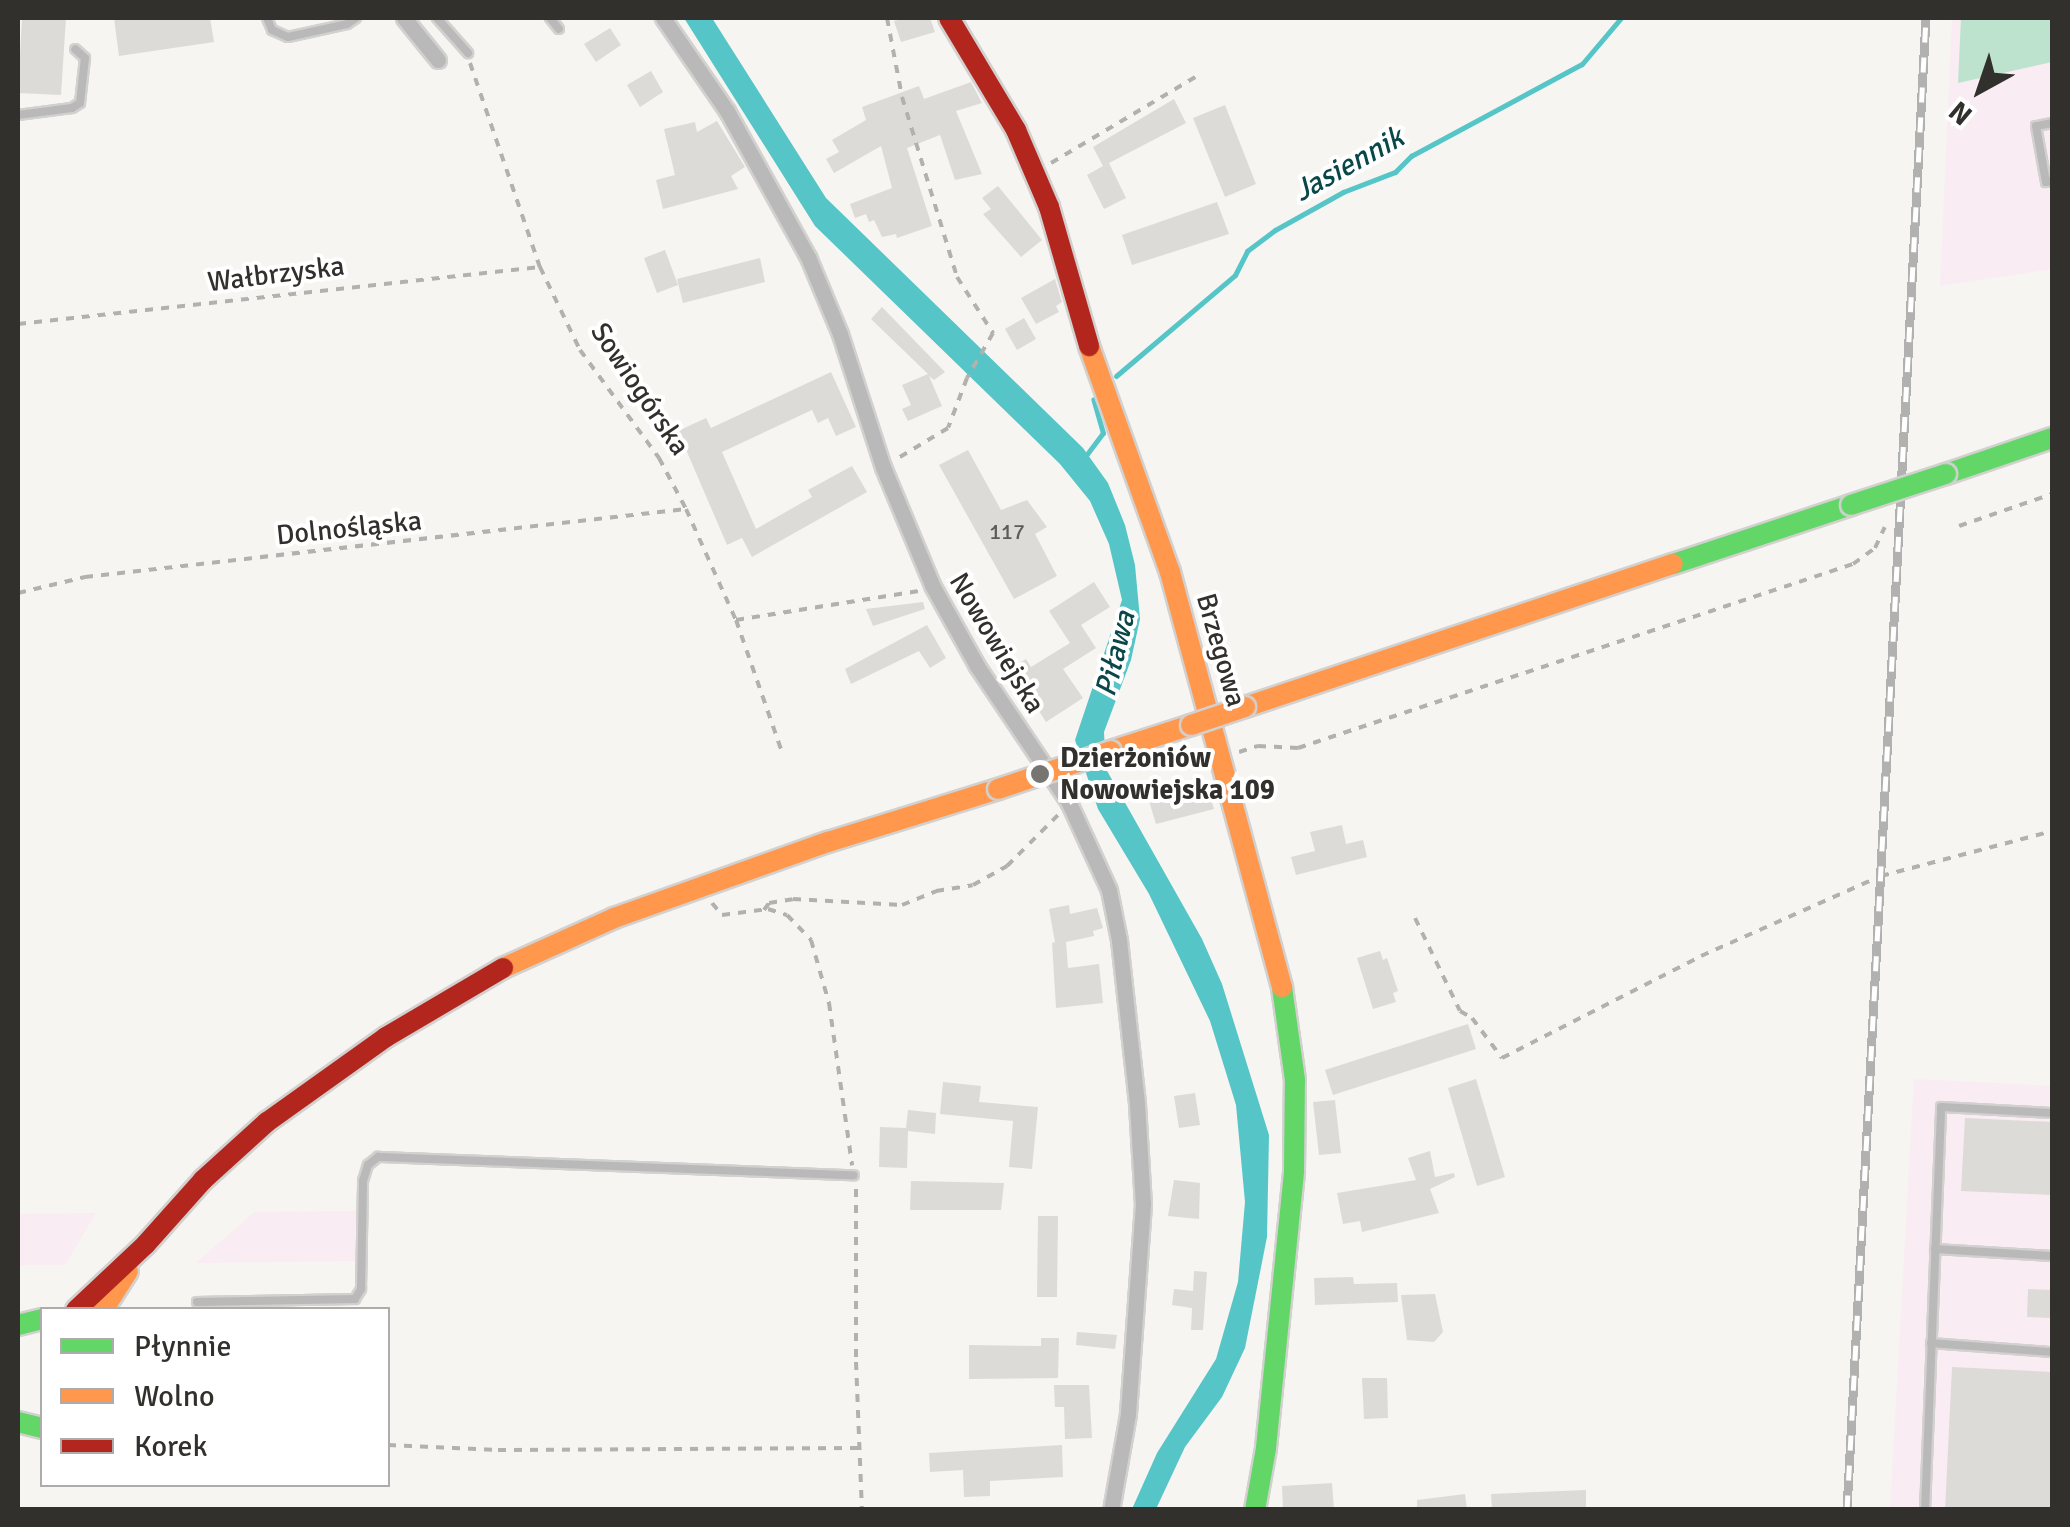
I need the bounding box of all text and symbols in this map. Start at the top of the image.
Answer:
north arrow [1930,40,2030,140]
text: N [1942,94,1979,132]
water label: Jasiennik [1288,120,1410,210]
street label: Wałbrzyska [206,249,346,299]
street label: Sowiogórska [583,316,697,462]
street label: Dolnośląska [275,504,423,552]
house number: 117 [989,519,1025,545]
street label: Nowowiejska [942,567,1052,719]
street label: Brzegowa [1189,589,1253,711]
water label: Piława [1088,608,1144,700]
place label: Dzierżoniów Nowowiejska 109 [1060,741,1275,807]
marker: Dzierżoniów Nowowiejska 109 [1029,763,1051,785]
legend [40,1307,390,1487]
text: Płynnie [134,1328,231,1365]
text: Wolno [134,1378,215,1415]
text: Korek [134,1428,208,1465]

